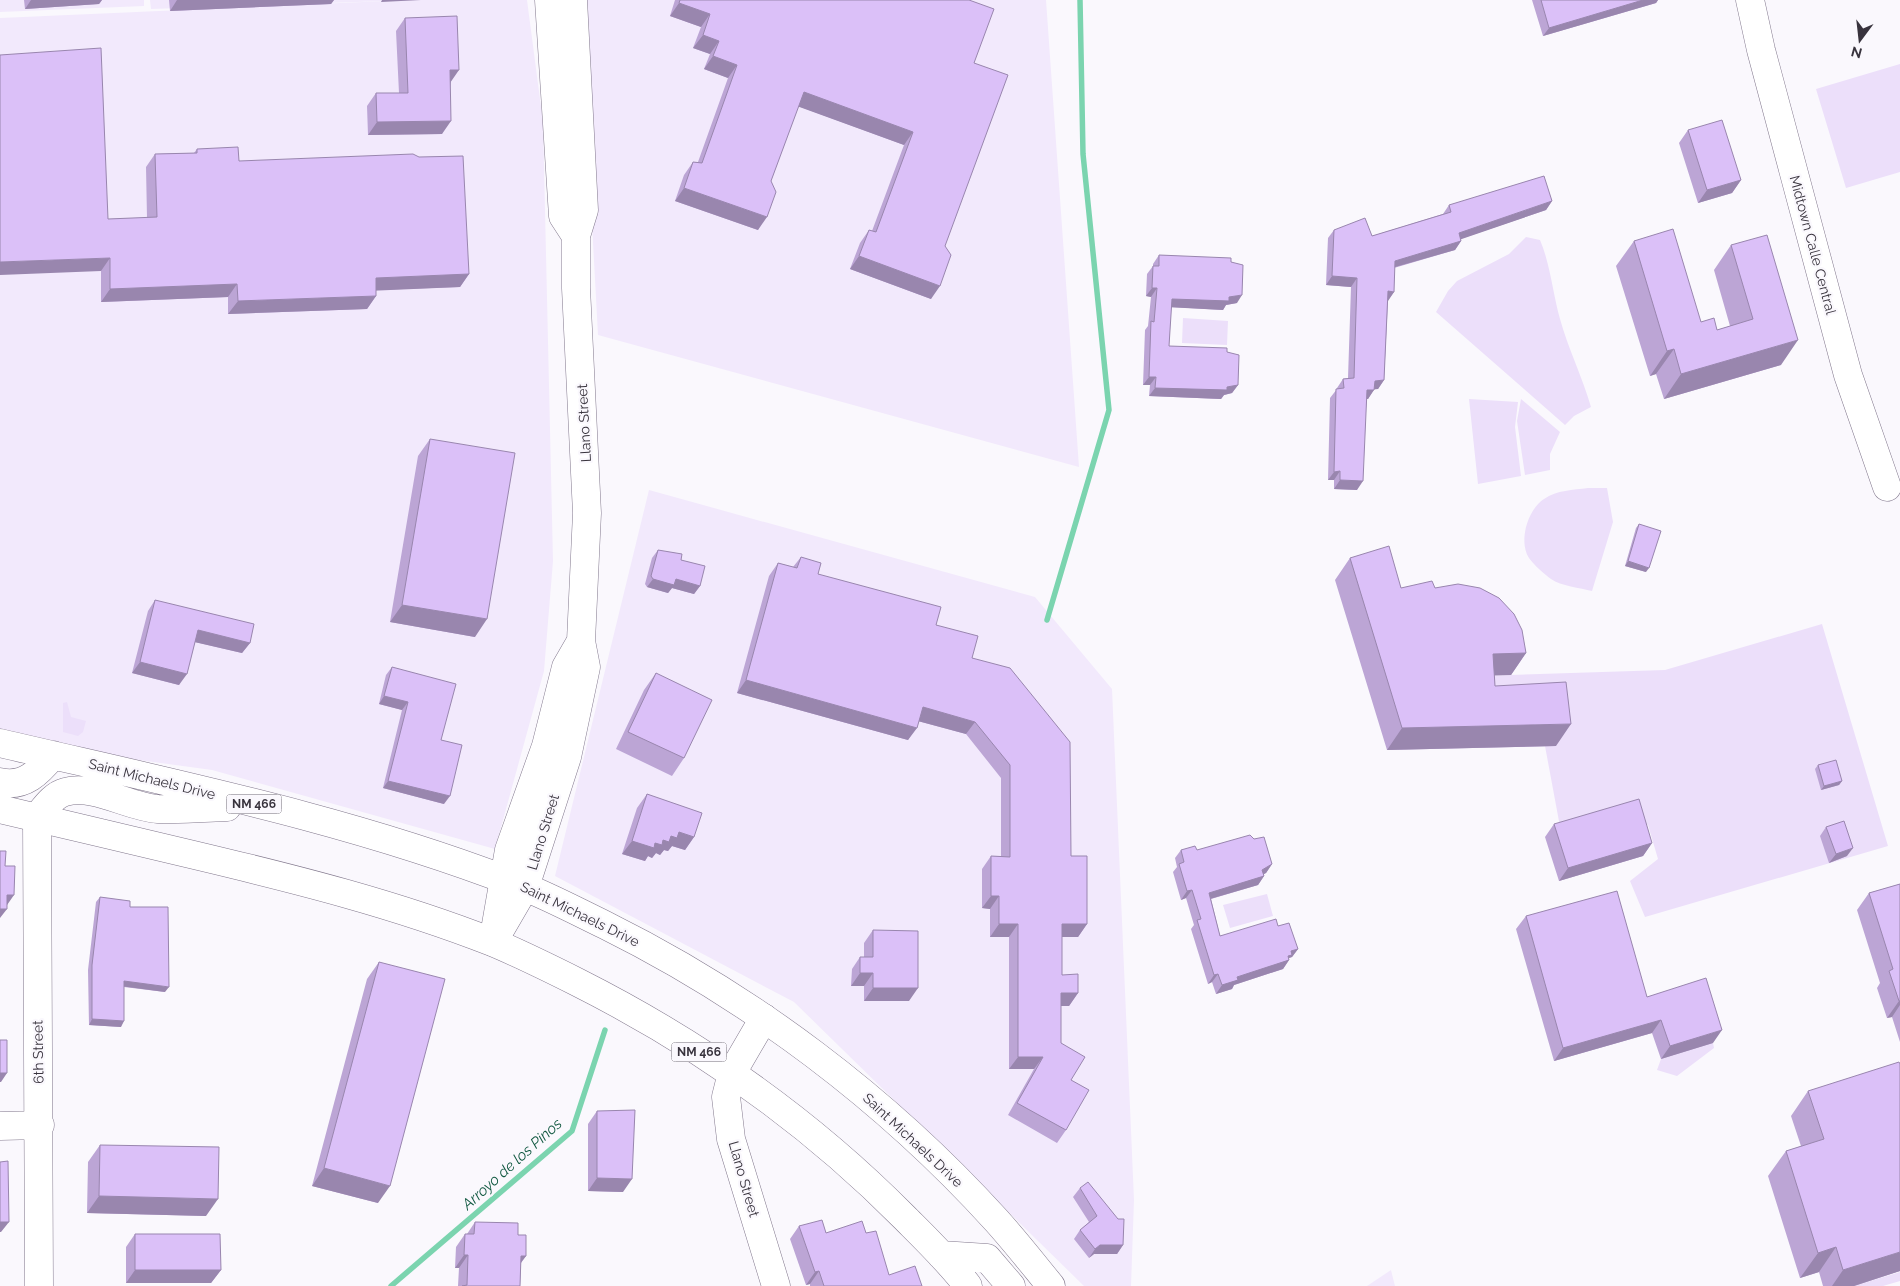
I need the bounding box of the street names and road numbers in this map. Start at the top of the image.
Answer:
street label: Midtown Calle Central [1787,174,1839,316]
street label: Llano Street [574,383,594,463]
street label: Saint Michaels Drive [87,755,217,803]
street label: Llano Street [524,792,562,872]
road number: NM 466 [226,794,282,814]
street label: Saint Michaels Drive [518,878,642,950]
street label: 6th Street [29,1020,47,1084]
road number: NM 466 [672,1042,726,1062]
street label: Saint Michaels Drive [860,1090,966,1190]
street label: Llano Street [725,1139,763,1219]

